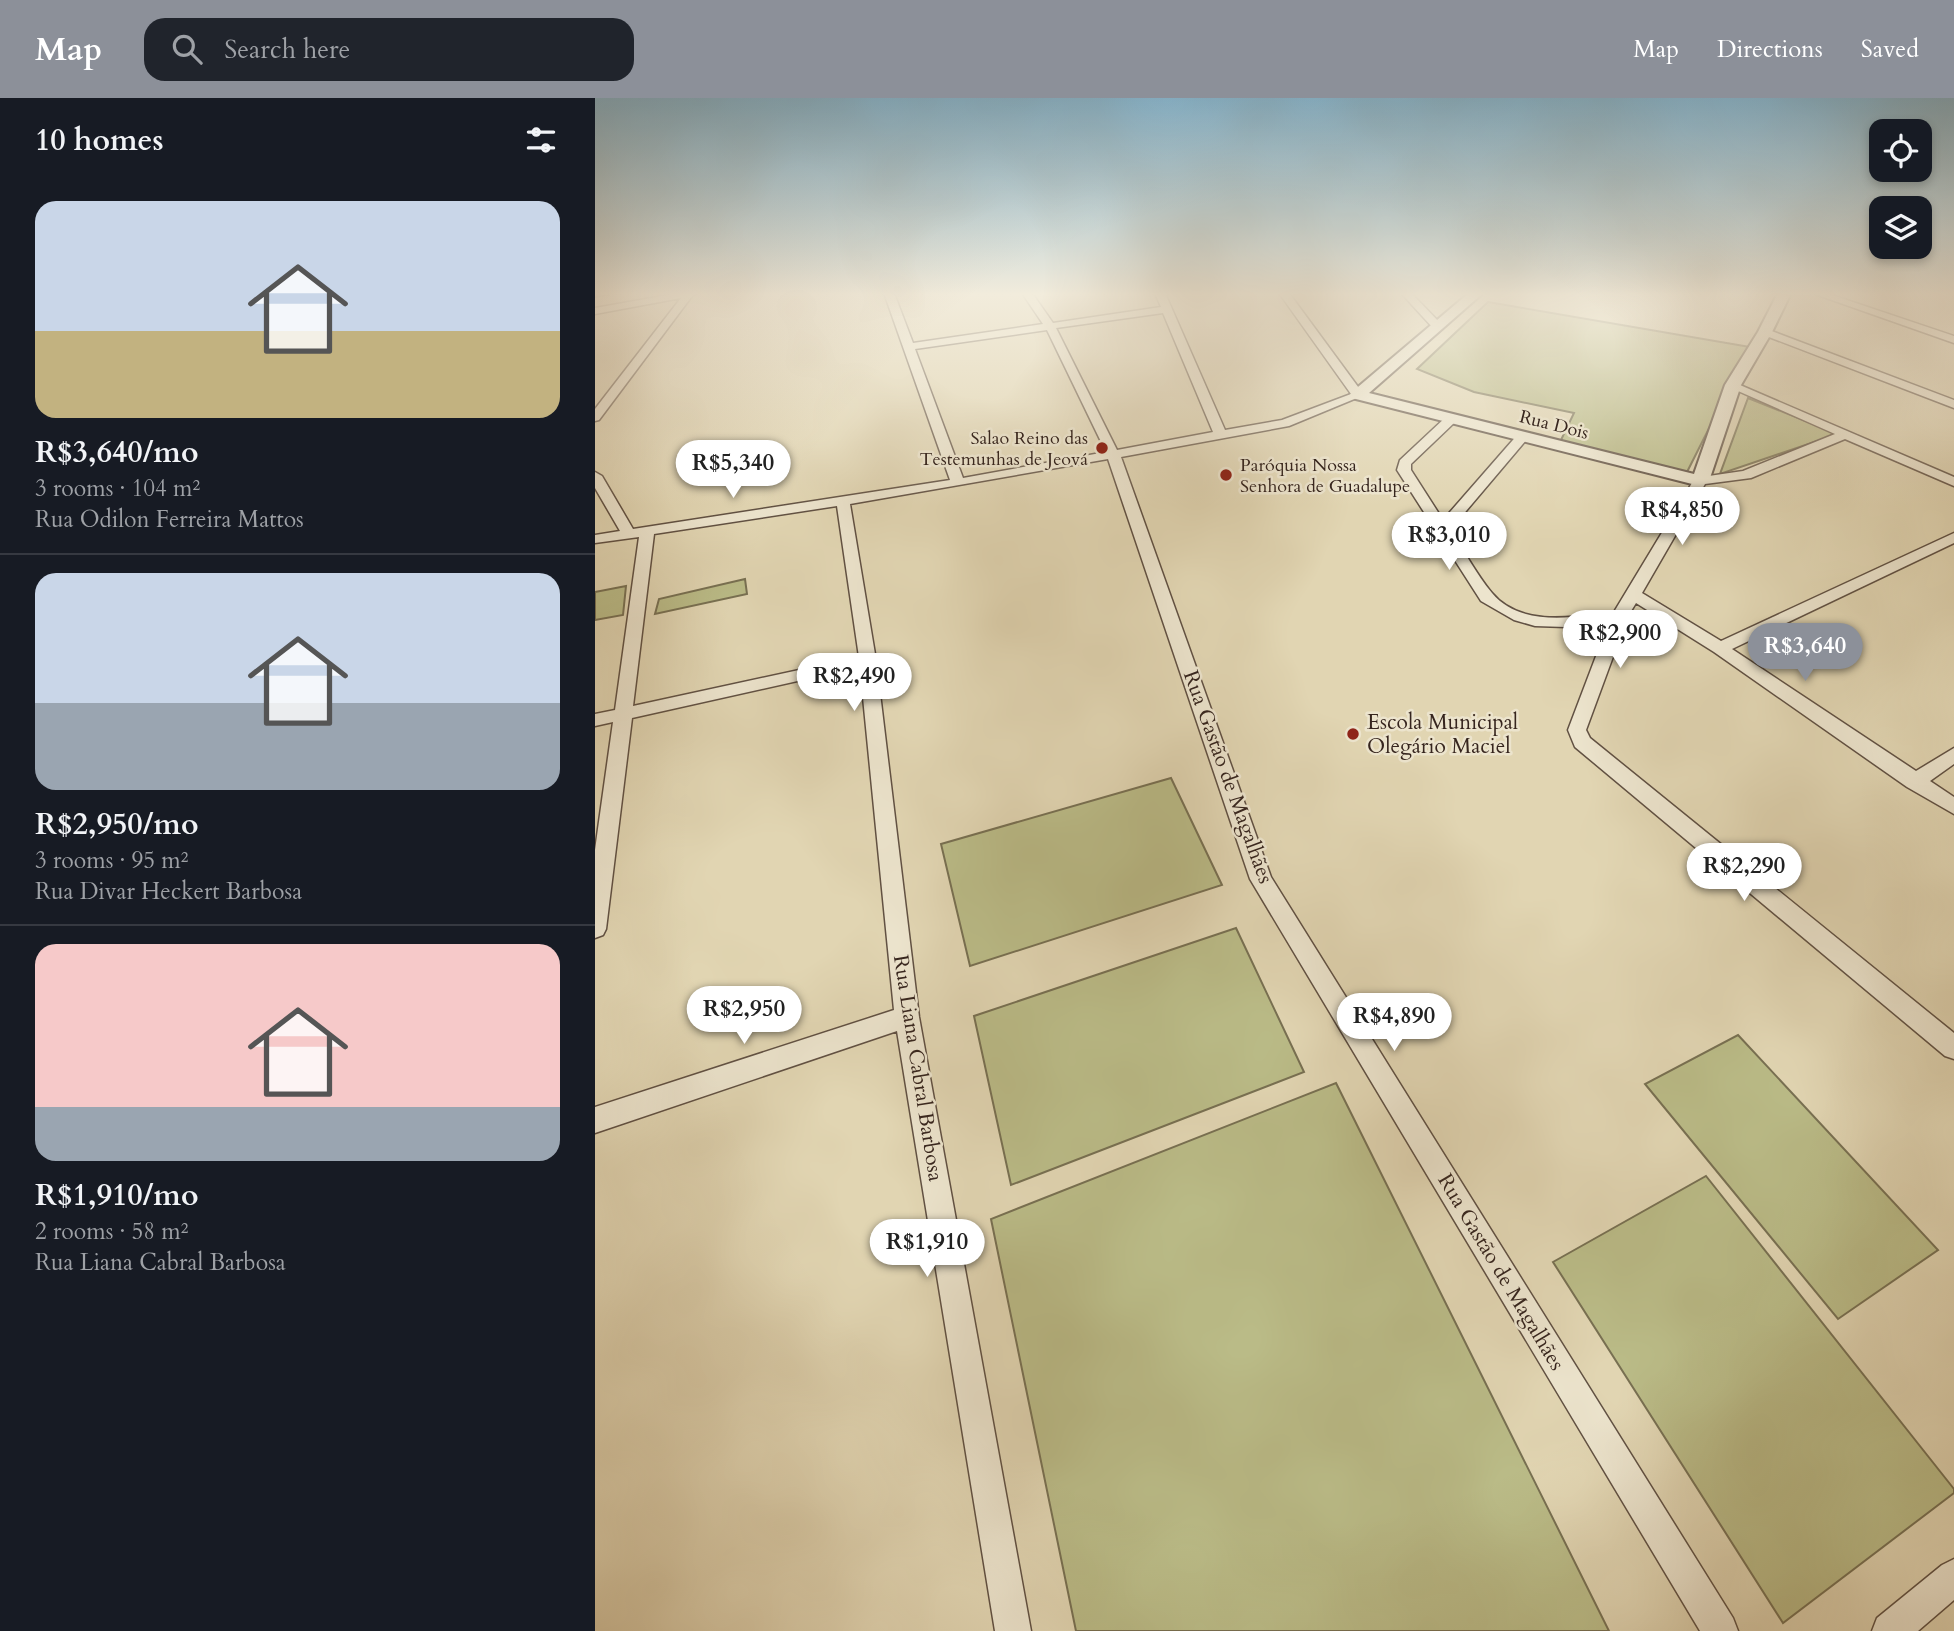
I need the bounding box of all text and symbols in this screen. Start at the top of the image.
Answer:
search box [144,18,634,81]
text: Map [35,27,102,72]
icon: search [168,30,206,68]
text: Search here [224,32,350,67]
text: Map [1633,33,1679,66]
text: Directions [1717,33,1823,66]
text: Saved [1861,33,1919,66]
map controls [1869,119,1932,259]
button: locate [1869,119,1932,182]
text: 10 homes [35,120,164,161]
icon: filters [522,121,560,159]
button: layers [1869,196,1932,259]
icon: home [235,246,361,372]
street label: Rua Dois [1517,404,1591,446]
place label: Salao Reino das Testemunhas de Jeová [919,426,1088,472]
text: R$3,640/mo [35,432,198,473]
pin: R$5,340 [668,440,798,500]
marker: Salao Reino das Testemunhas de Jeová [1094,440,1110,456]
text: R$5,340 [692,447,774,478]
place label: Paróquia Nossa Senhora de Guadalupe [1240,453,1410,499]
marker: Paróquia Nossa Senhora de Guadalupe [1218,467,1234,483]
text: 3 rooms · 104 m² [35,473,200,504]
pin: R$4,850 [1617,488,1747,547]
text: R$4,850 [1641,494,1723,525]
text: Rua Odilon Ferreira Mattos [35,504,304,535]
pin: R$3,010 [1384,512,1514,572]
text: R$3,010 [1408,519,1490,550]
pin: R$2,900 [1555,610,1685,670]
text: R$2,900 [1579,617,1661,648]
icon: home [235,618,361,744]
pin: R$3,640 [1740,624,1870,683]
text: R$3,640 [1764,630,1846,661]
pin: R$2,490 [789,654,919,713]
text: R$2,490 [813,660,895,691]
street label: Rua Gastão de Magalhães [1176,666,1280,888]
place label: Escola Municipal Olegário Maciel [1367,708,1518,761]
marker: Escola Municipal Olegário Maciel [1345,726,1361,742]
text: R$2,950/mo [35,804,198,845]
pin: R$2,290 [1679,844,1809,903]
text: 3 rooms · 95 m² [35,845,188,876]
text: R$2,290 [1703,850,1785,881]
text: Rua Divar Heckert Barbosa [35,876,302,907]
street label: Rua Liana Cabral Barbosa [886,953,950,1183]
pin: R$2,950 [679,986,809,1046]
icon: home [235,989,361,1115]
text: R$2,950 [703,993,785,1024]
pin: R$4,890 [1329,993,1459,1053]
text: R$4,890 [1353,1000,1435,1031]
street label: Rua Gastão de Magalhães [1431,1168,1571,1376]
text: R$1,910/mo [35,1175,198,1216]
text: 2 rooms · 58 m² [35,1216,188,1247]
pin: R$1,910 [862,1220,992,1279]
text: R$1,910 [886,1226,968,1257]
text: Rua Liana Cabral Barbosa [35,1247,286,1278]

